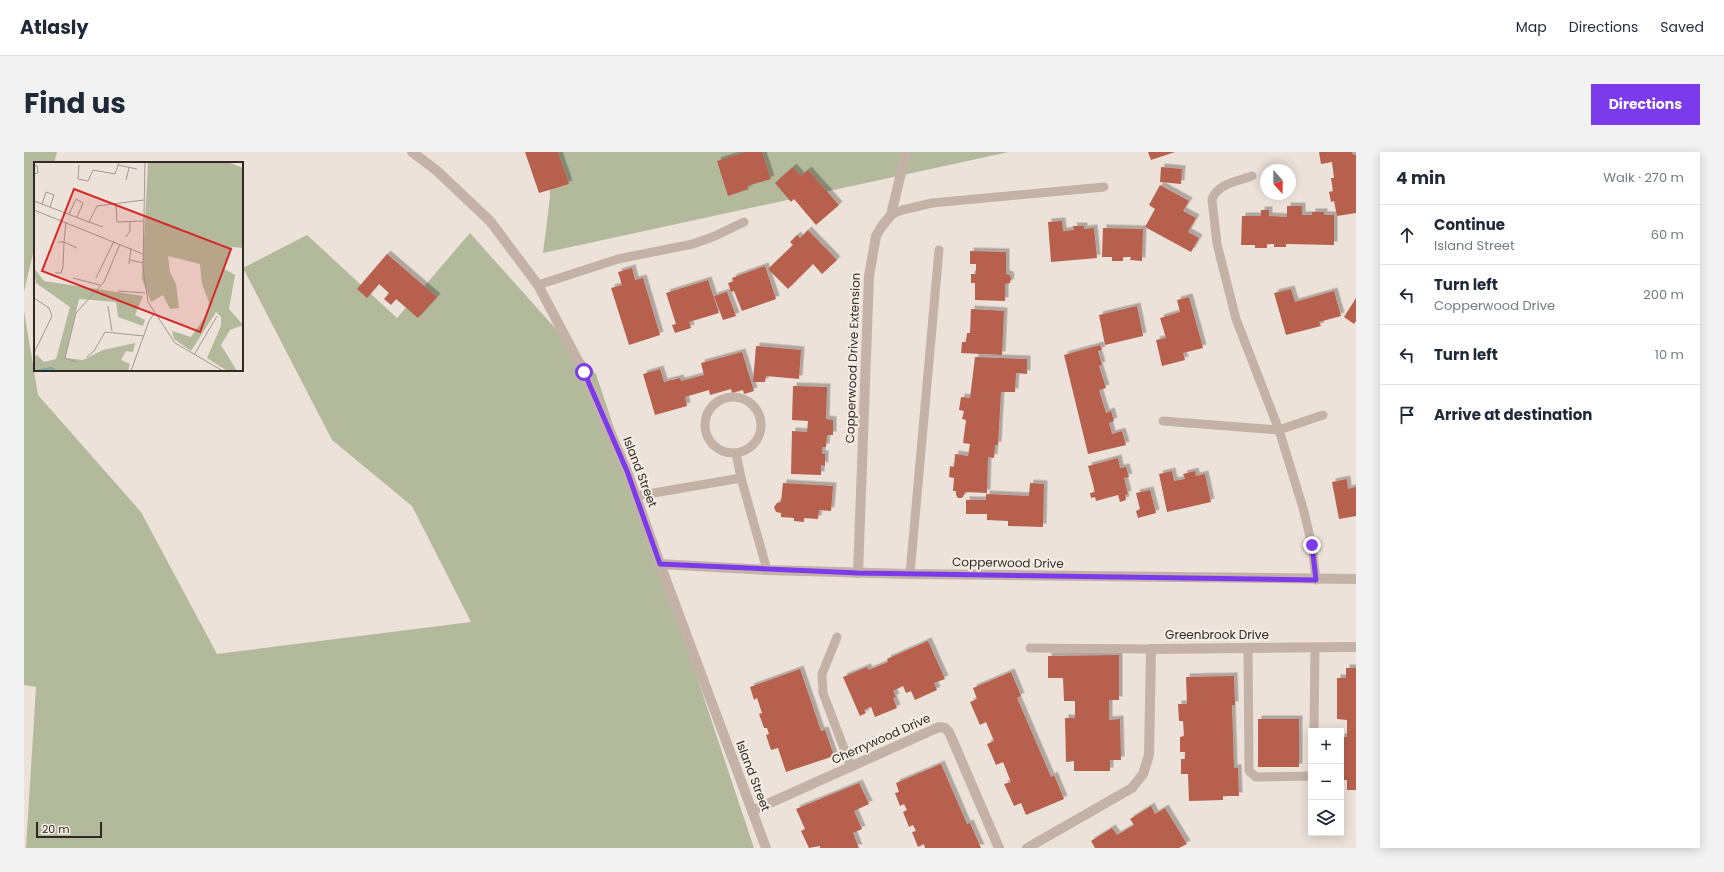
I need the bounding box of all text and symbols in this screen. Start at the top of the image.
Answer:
text: Atlasly [20,14,88,41]
text: Map [1516,17,1547,37]
text: Directions [1569,17,1638,37]
text: Saved [1660,17,1704,37]
text: Find us [24,84,126,123]
button: Directions [1591,84,1700,125]
inset map [34,162,243,371]
north arrow [1260,164,1296,200]
text: 4 min [1396,166,1446,190]
text: Walk · 270 m [1603,168,1684,187]
text: Continue [1434,214,1505,235]
icon: ahead [1396,224,1418,246]
text: 60 m [1651,225,1684,244]
text: Island Street [1434,236,1515,255]
street label: Copperwood Drive Extension [841,272,864,444]
text: Turn left [1434,274,1498,295]
icon: left [1396,284,1418,306]
text: 200 m [1643,285,1684,304]
text: Copperwood Drive [1434,296,1555,315]
icon: left [1396,344,1418,366]
text: Turn left [1434,344,1498,365]
text: 10 m [1655,345,1684,364]
route start [575,363,593,381]
icon: arrive [1396,404,1418,426]
text: Arrive at destination [1434,404,1592,425]
street label: Island Street [619,434,662,510]
route end [1303,536,1321,554]
street label: Copperwood Drive [952,553,1064,572]
street label: Greenbrook Drive [1165,626,1269,643]
street label: Cherrywood Drive [829,709,933,768]
map controls [1308,728,1344,836]
button: + [1308,728,1344,764]
street label: Island Street [732,738,775,814]
button: − [1308,764,1344,800]
button: layers [1308,800,1344,836]
scale bar [36,820,102,839]
text: 20 m [42,821,70,837]

